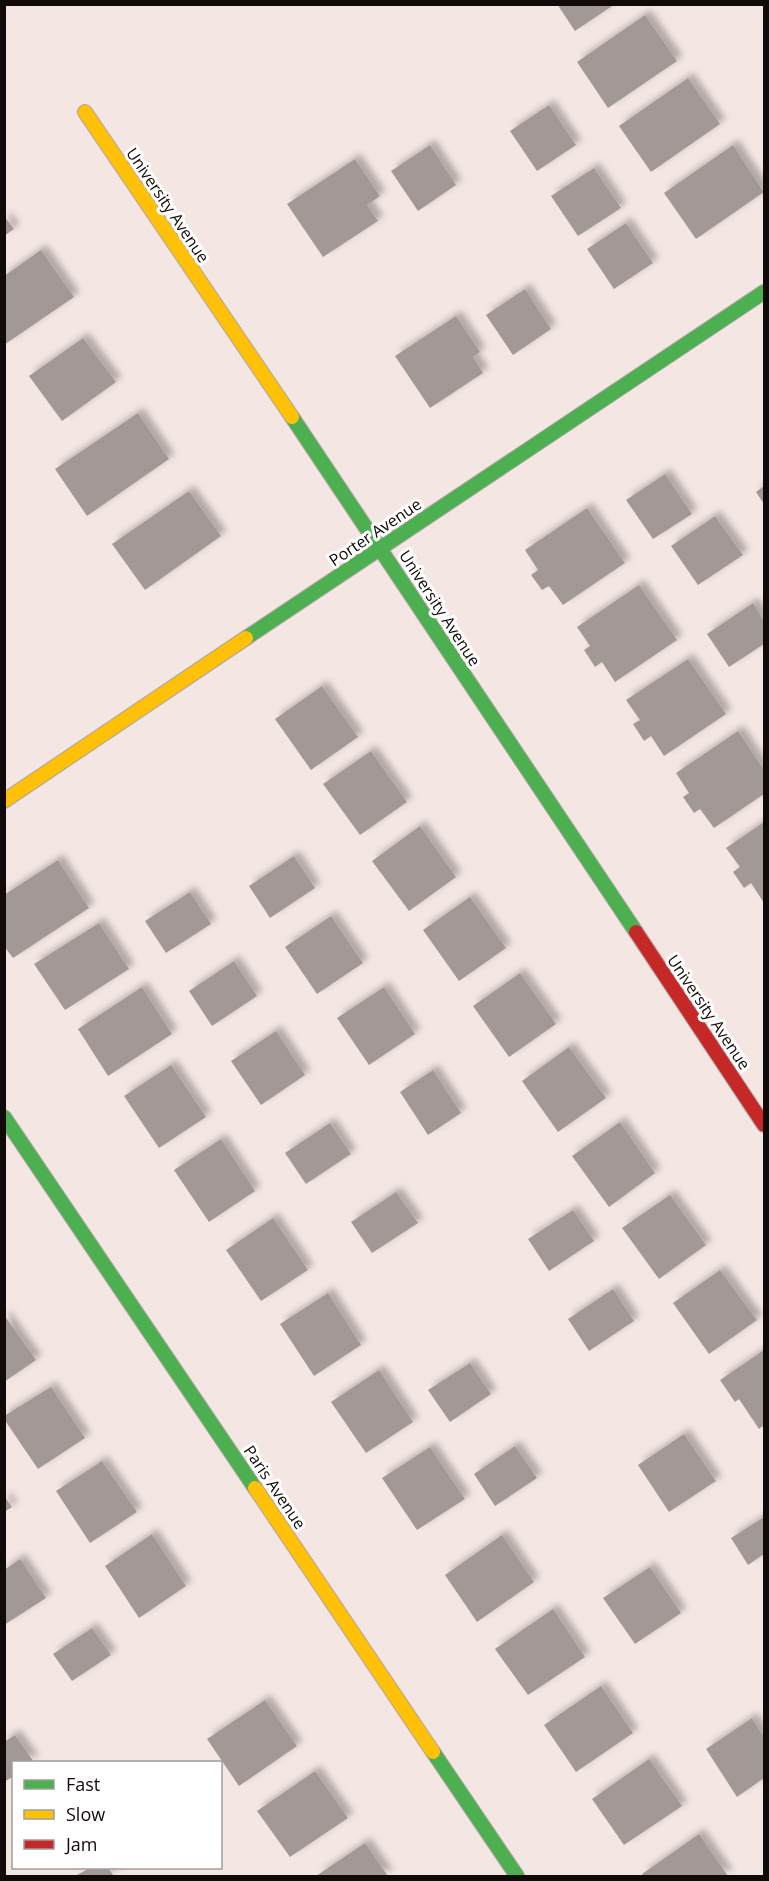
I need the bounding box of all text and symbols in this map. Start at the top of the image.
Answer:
street label: University Avenue [121,143,215,267]
street label: Porter Avenue [325,493,425,571]
street label: University Avenue [394,546,486,670]
street label: University Avenue [662,950,756,1074]
street label: Paris Avenue [239,1441,311,1533]
legend [12,1761,222,1869]
text: Fast [66,1772,100,1796]
text: Slow [66,1802,105,1826]
text: Jam [64,1832,98,1856]

